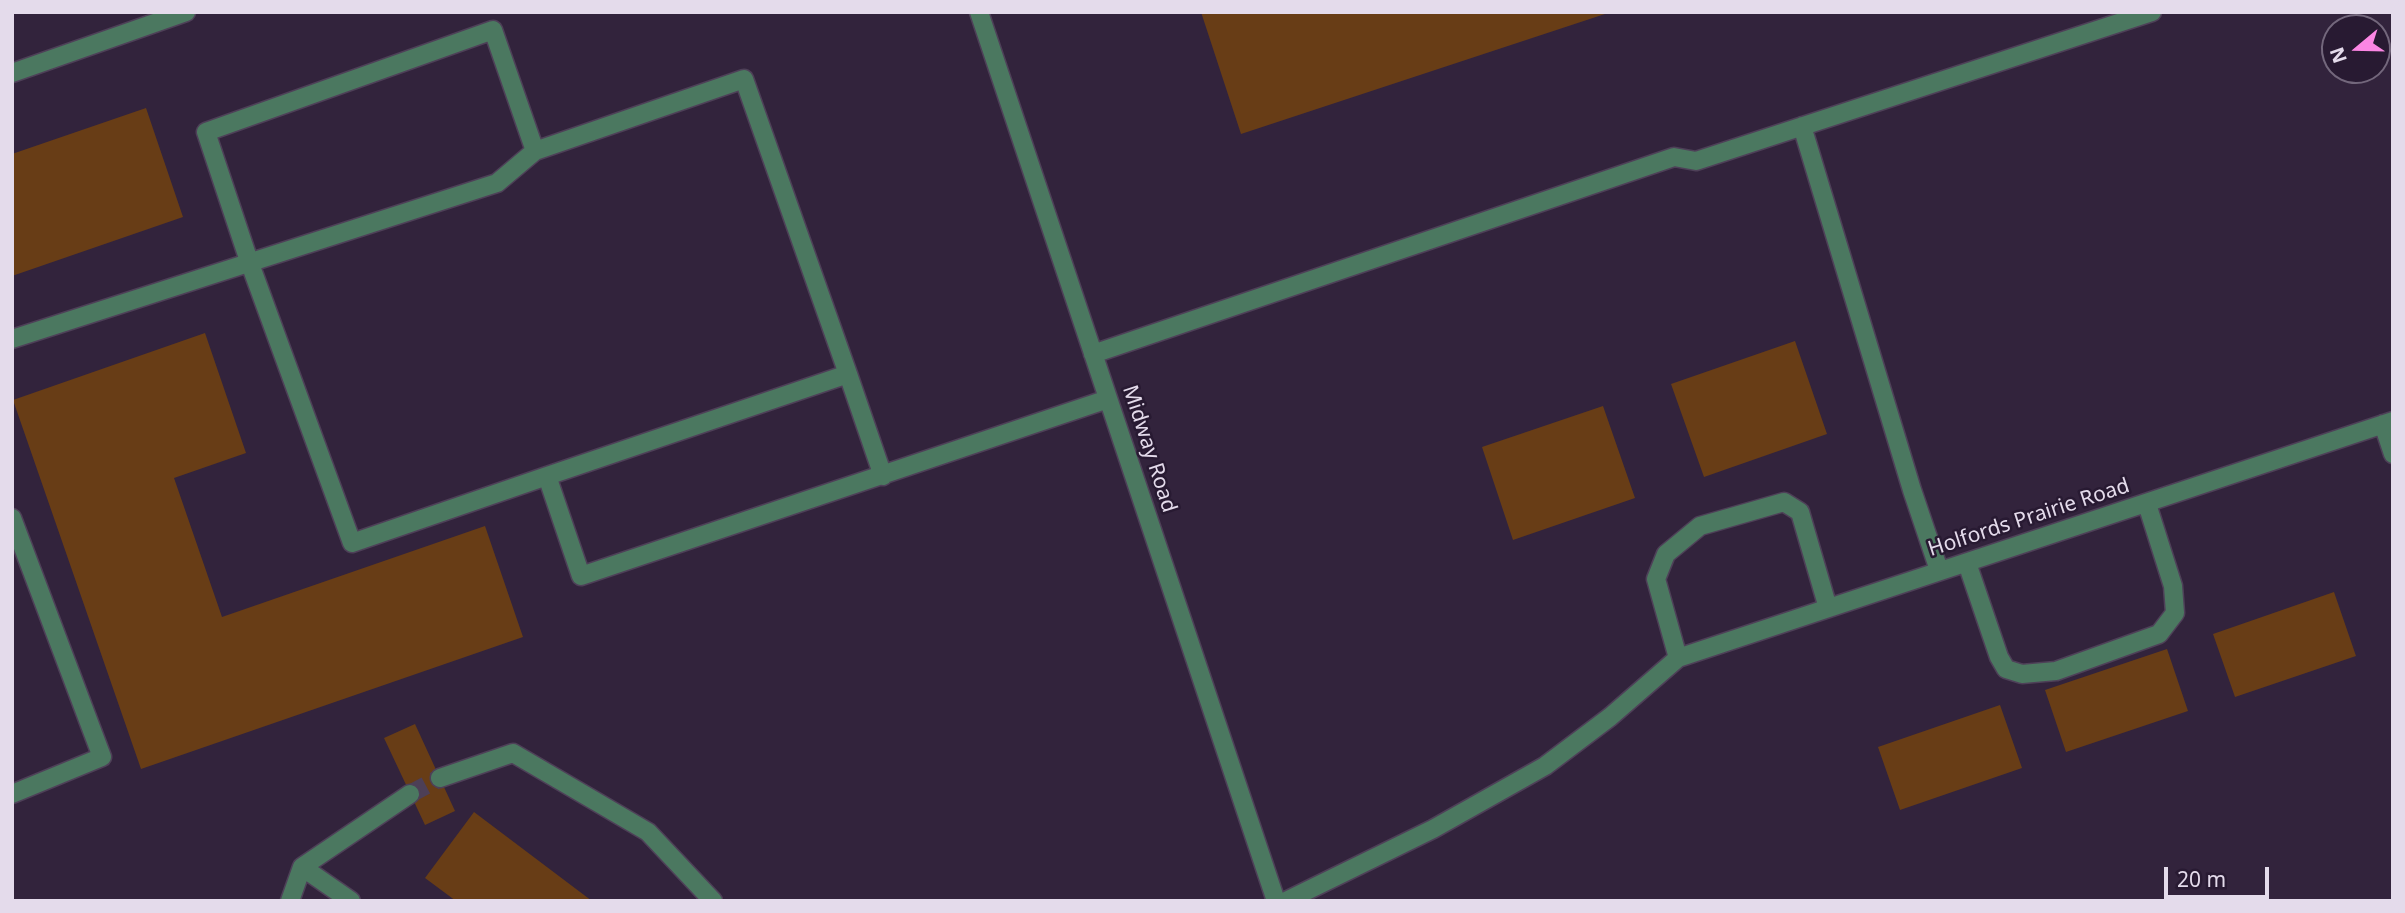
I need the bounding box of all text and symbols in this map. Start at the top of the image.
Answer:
north arrow [2321,14,2391,84]
text: N [2323,44,2353,67]
street label: Midway Road [1117,382,1181,516]
street label: Holfords Prairie Road [1925,474,2133,562]
scale bar [2167,853,2272,897]
text: 20 m [2177,865,2226,893]

